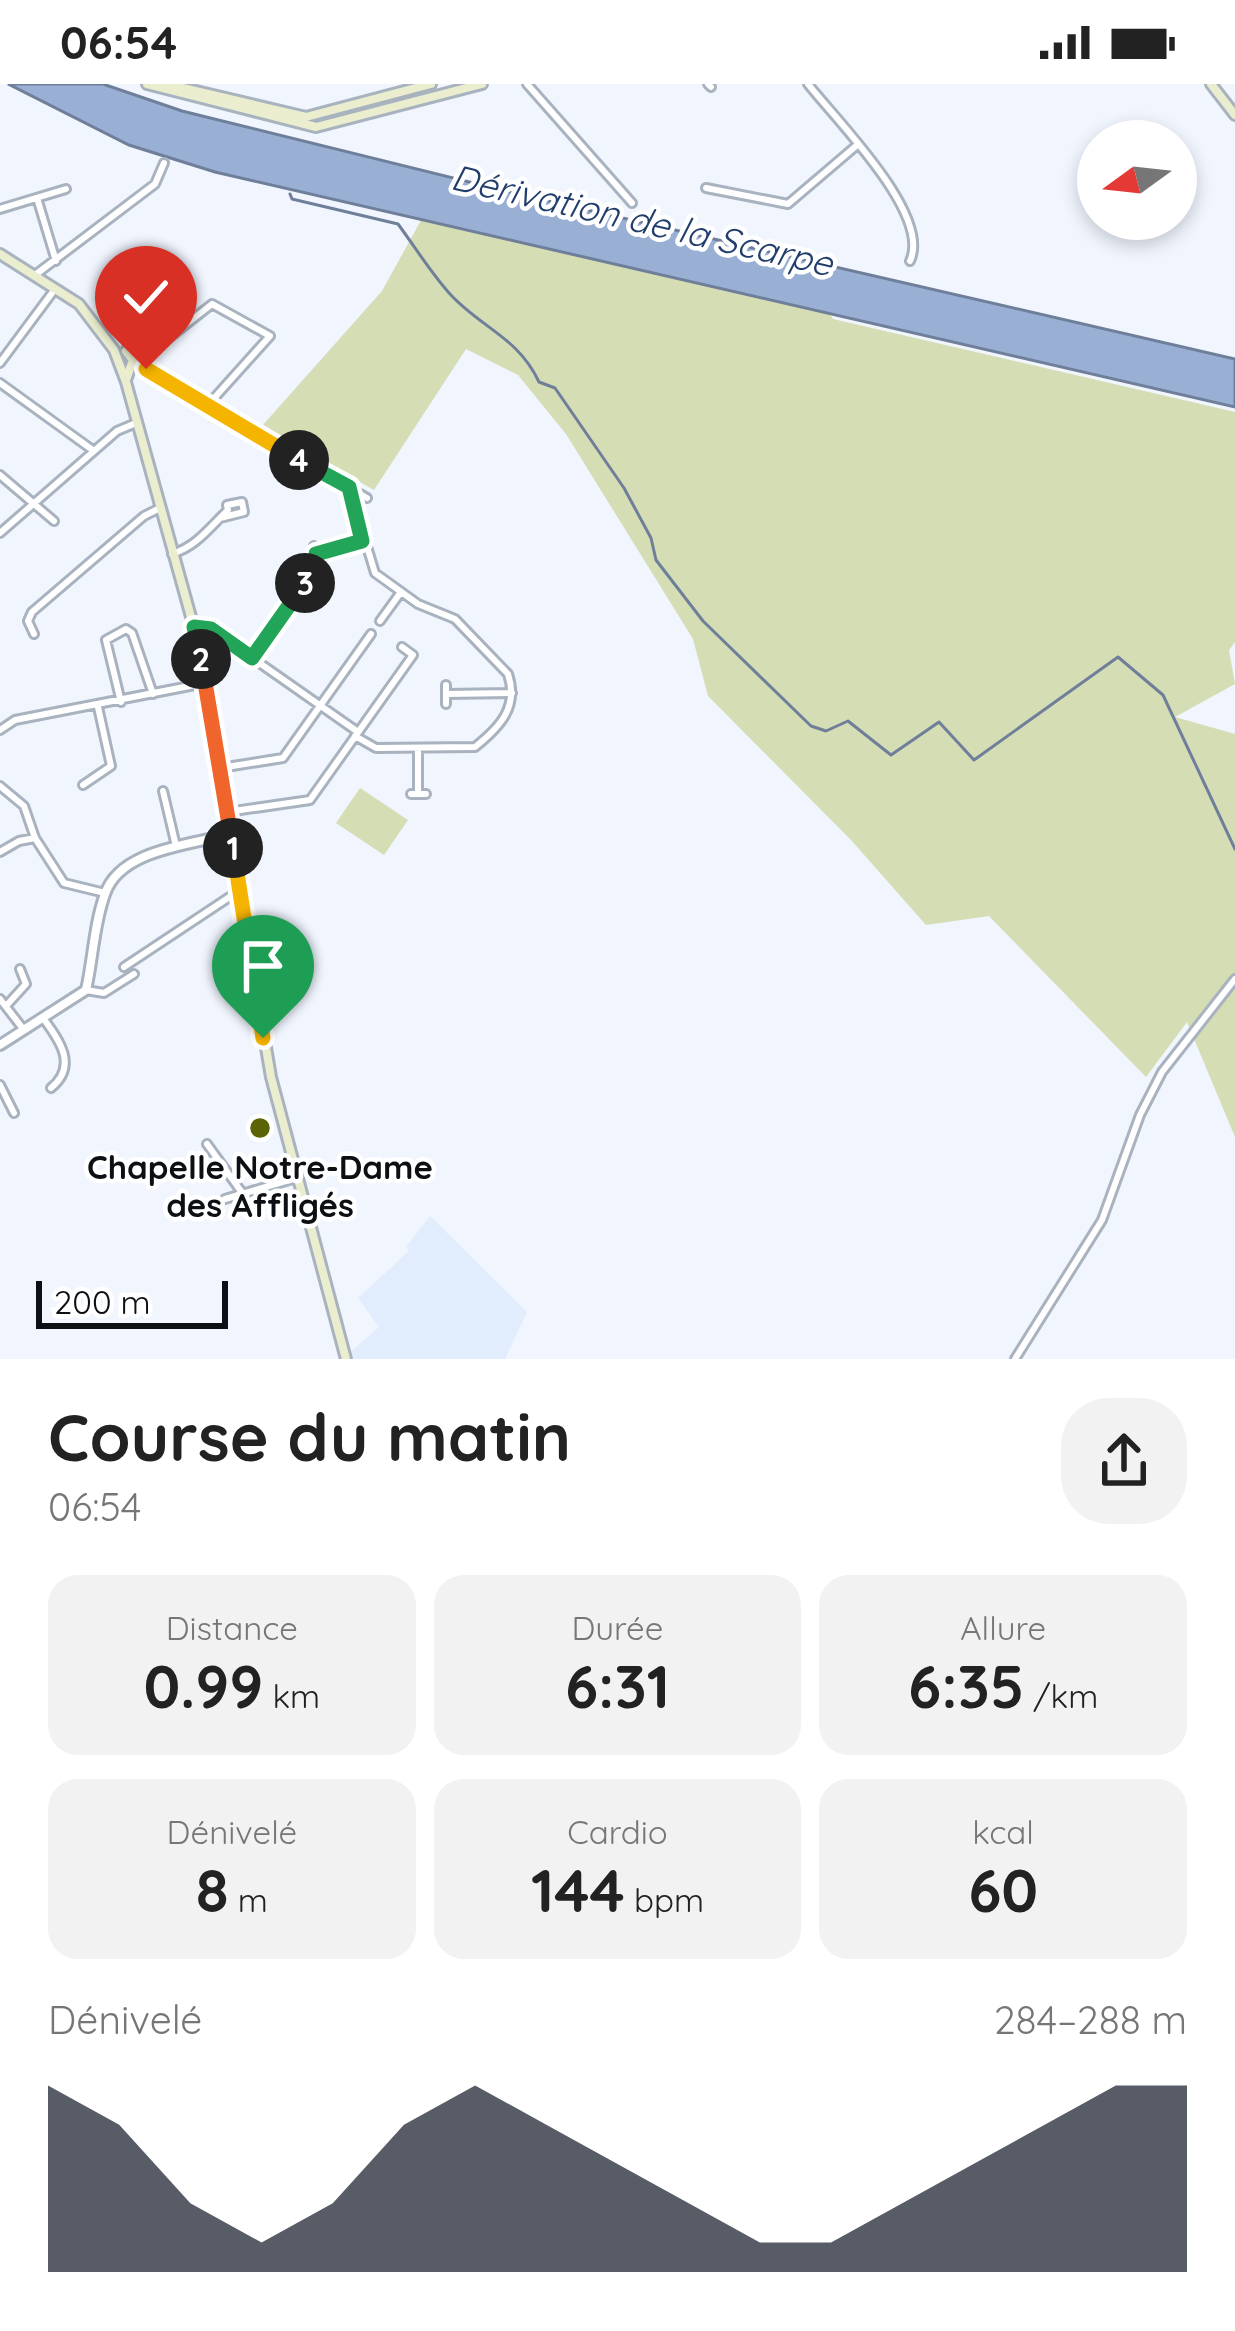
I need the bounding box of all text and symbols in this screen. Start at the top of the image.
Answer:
text: 06:54 [60,14,177,70]
north arrow [1077,120,1197,240]
map controls [1077,120,1197,240]
water label: Dérivation de la Scarpe [447,154,839,286]
pin [95,246,197,369]
icon: check [113,264,179,330]
pin: 4 [269,430,329,490]
text: 4 [289,439,309,480]
pin: 3 [275,553,335,613]
text: 3 [296,562,314,603]
pin: 2 [171,629,231,689]
text: 2 [192,638,210,679]
pin: 1 [203,818,263,878]
text: 1 [227,827,239,868]
pin [212,915,314,1038]
icon: arrive [230,933,296,999]
marker: Chapelle Notre-Dame des Affligés [247,1115,273,1141]
place label: Chapelle Notre-Dame des Affligés [87,1146,433,1225]
scale bar [36,1275,228,1328]
text: 200 m [54,1281,151,1322]
text: Course du matin [48,1395,571,1478]
button: share [1061,1398,1187,1524]
text: 06:54 [48,1482,141,1531]
text: Distance [166,1607,298,1648]
text: Durée [572,1607,663,1648]
text: Allure [960,1607,1046,1648]
text: 0.99 [143,1648,263,1723]
text: 6:31 [565,1648,670,1723]
text: 6:35 [908,1648,1024,1723]
text: km [263,1675,320,1716]
text: /km [1024,1675,1098,1716]
text: Dénivelé [167,1811,297,1852]
text: Cardio [567,1811,668,1852]
text: kcal [972,1811,1034,1852]
text: 8 [196,1852,229,1927]
text: 144 [531,1852,625,1927]
text: 60 [968,1852,1038,1927]
text: m [229,1879,268,1920]
text: bpm [625,1879,704,1920]
text: Dénivelé [48,1995,202,2044]
text: 284–288 m [994,1995,1187,2044]

